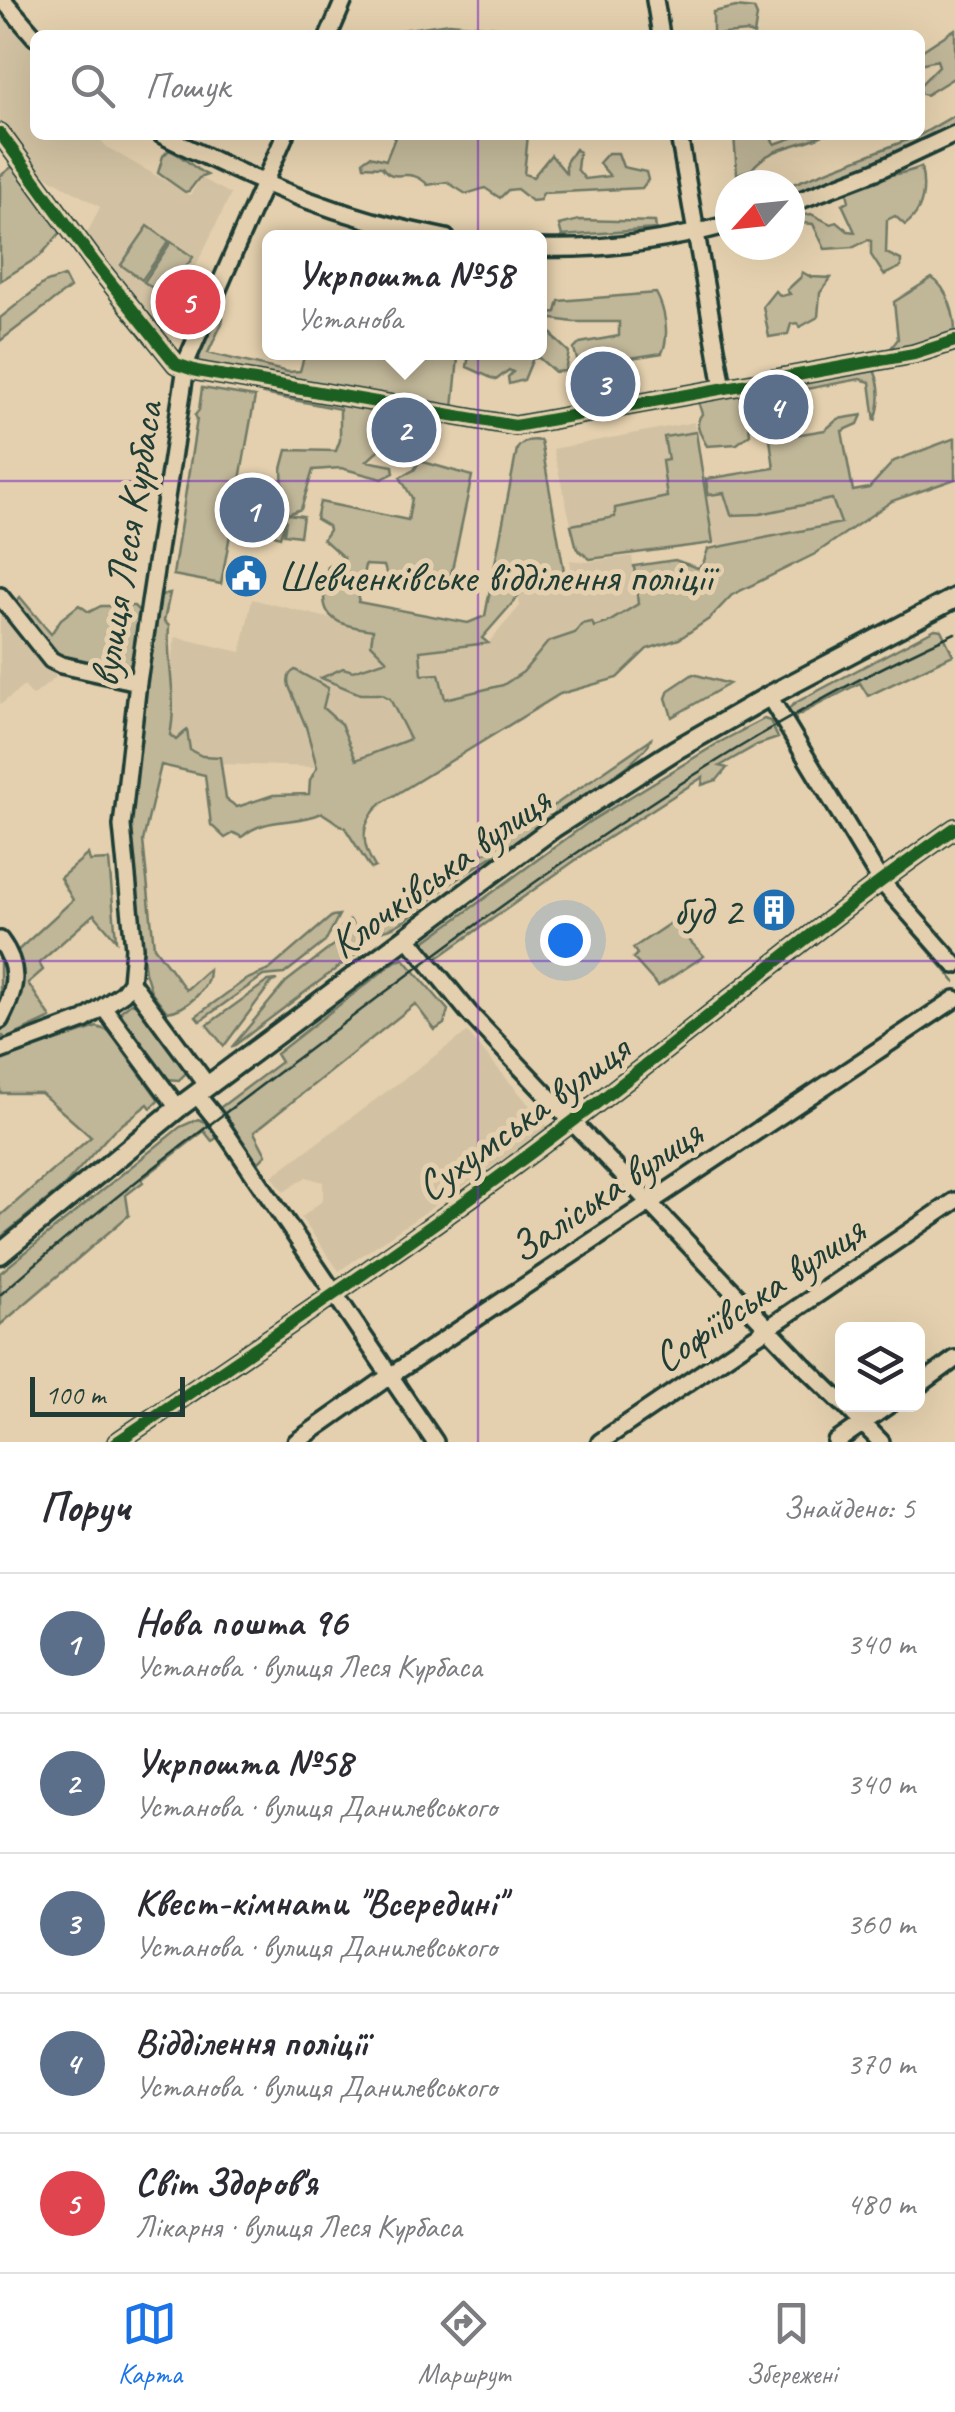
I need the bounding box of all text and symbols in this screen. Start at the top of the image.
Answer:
search box [30,30,925,140]
icon: search [65,58,120,113]
text: Пошук [145,62,230,109]
north arrow [715,170,805,260]
popup [262,230,547,360]
text: Укрпошта №58 [296,251,513,298]
pin: 5 [156,264,220,340]
text: Установа [296,298,402,339]
pin: 3 [570,346,636,422]
pin: 4 [744,370,808,444]
pin: 2 [372,392,436,468]
street label: вулиця Леся Курбаса [78,395,176,690]
pin: 1 [220,472,284,548]
place label: Шевченківське відділення поліції [278,551,719,604]
public building icon: Шевченківське відділення поліції [223,553,269,599]
street label: Клочківська вулиця [319,773,562,970]
place label: буд 2 [673,885,745,938]
building icon: буд 2 [751,887,797,933]
your location [540,915,591,966]
street label: Сухумська вулиця [406,1022,642,1213]
street label: Заліська вулиця [499,1106,714,1275]
street label: Софіївська вулиця [643,1203,877,1385]
map controls [835,1322,925,1412]
button: layers [835,1322,925,1412]
scale bar [30,1372,185,1416]
text: 100 m [45,1377,105,1412]
text: Поруч [40,1481,130,1534]
text: Знайдено: 5 [783,1487,915,1528]
text: Нова пошта 96 [135,1599,347,1646]
text: 1 [65,1623,80,1664]
text: 340 m [846,1623,915,1664]
text: Установа · вулиця Леся Курбаса [135,1646,482,1687]
text: Укрпошта №58 [135,1739,352,1786]
text: 2 [65,1763,80,1804]
text: 340 m [846,1763,915,1804]
text: Установа · вулиця Данилевського [135,1786,497,1827]
text: Квест-кімнати "Всередині" [135,1879,505,1926]
text: 3 [65,1903,80,1944]
text: 360 m [846,1903,915,1944]
text: Установа · вулиця Данилевського [135,1926,497,1967]
text: Відділення поліції [135,2019,366,2066]
text: 4 [65,2043,80,2084]
text: 370 m [846,2043,915,2084]
text: Установа · вулиця Данилевського [135,2066,497,2107]
text: Світ Здоров'я [135,2159,317,2206]
text: 5 [66,2183,79,2224]
text: 480 m [846,2183,915,2224]
text: Лікарня · вулиця Леся Курбаса [135,2206,462,2247]
tab: Карта [118,2296,182,2391]
tab: Маршрут [418,2296,510,2391]
tab: Збережені [746,2296,837,2391]

